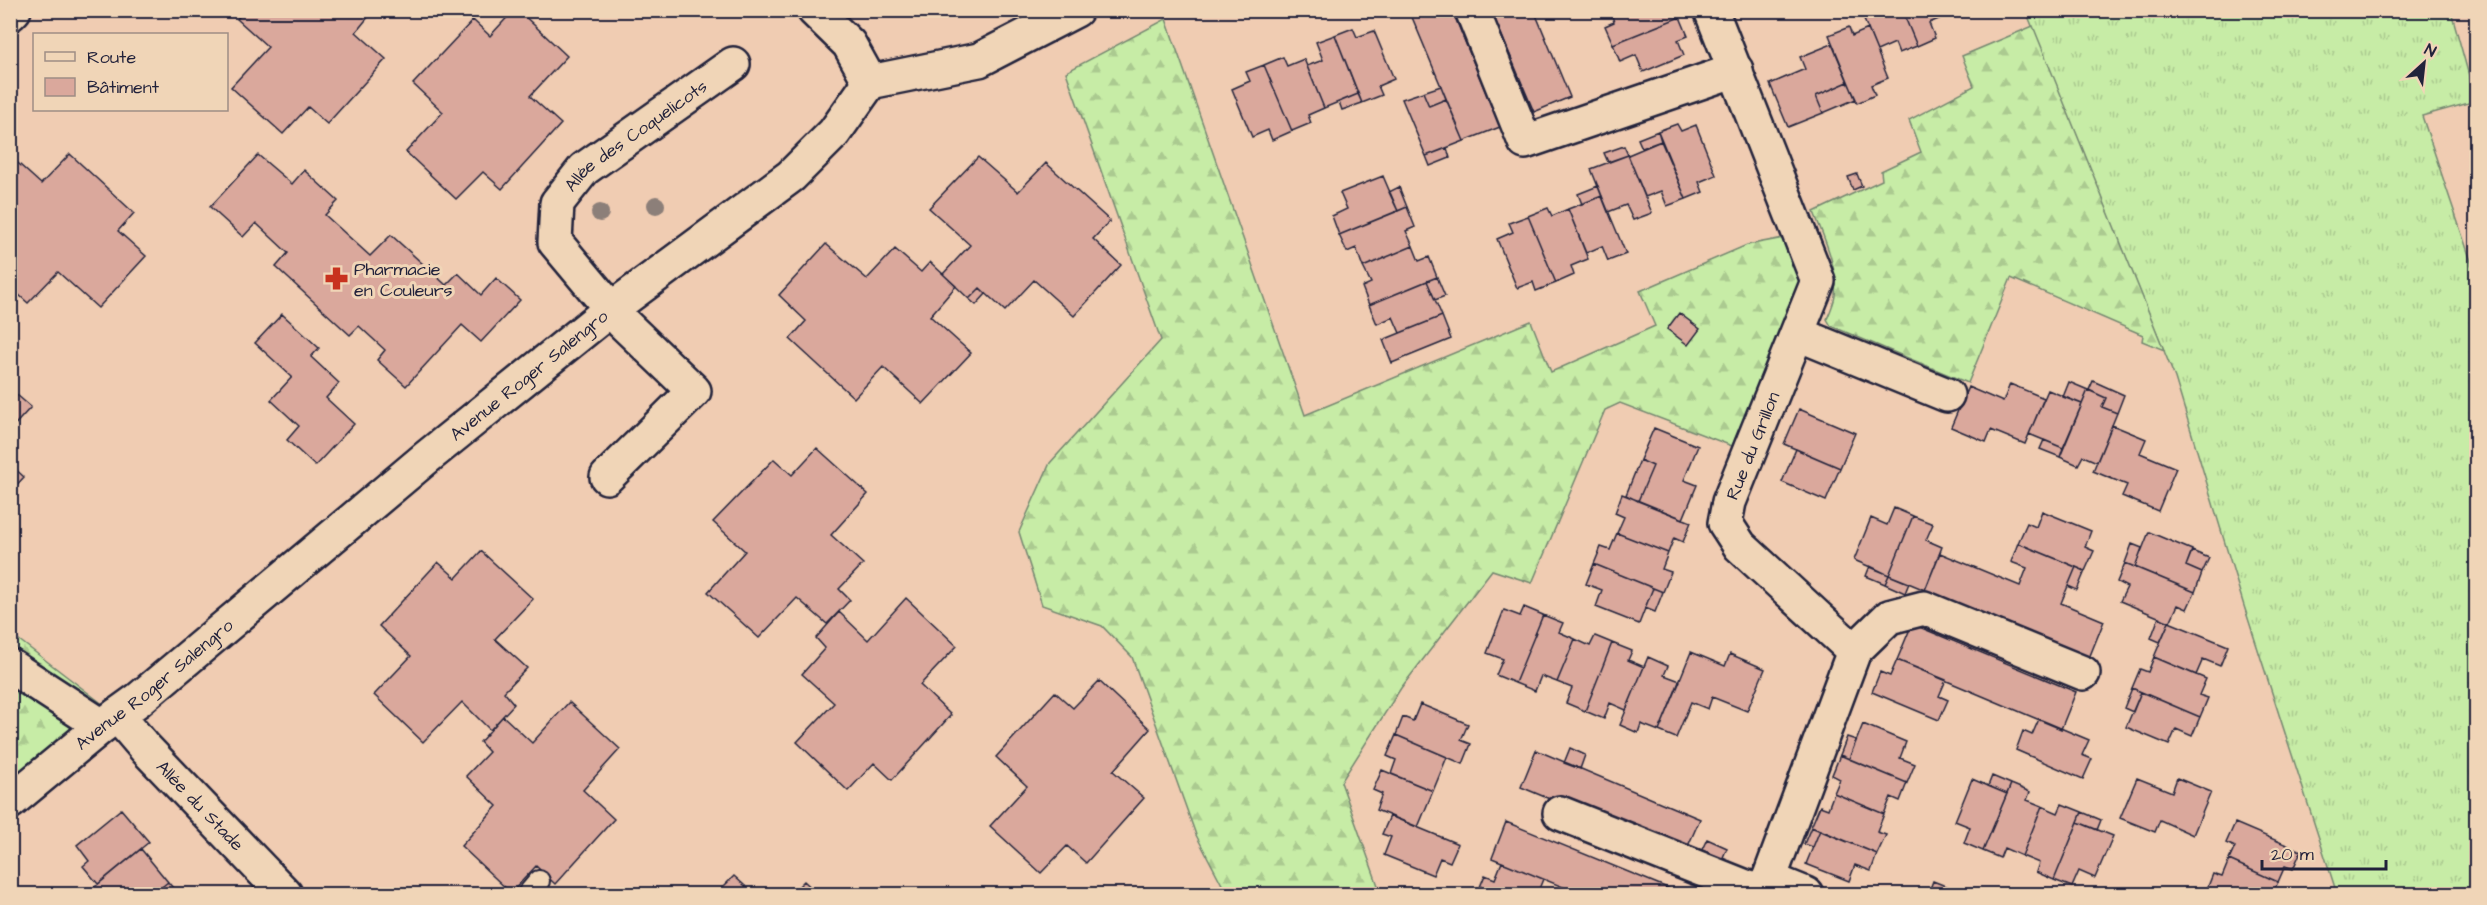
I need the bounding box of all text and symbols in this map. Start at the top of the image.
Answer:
legend [33,33,228,111]
north arrow [2394,33,2454,93]
text: N [2421,38,2440,63]
text: Route [87,45,136,70]
street label: Allée des Coquelicots [558,74,712,197]
text: Bâtiment [87,75,160,100]
place label: Pharmacie en Couleurs [354,257,453,303]
pharmacy icon: Pharmacie en Couleurs [323,266,349,292]
street label: Avenue Roger Salengro [444,304,613,447]
street label: Rue du Grillon [1720,388,1786,504]
street label: Avenue Roger Salengro [70,613,238,756]
street label: Allée du Stade [151,755,250,856]
scale bar [2262,833,2386,871]
text: 20 m [2271,842,2314,867]

